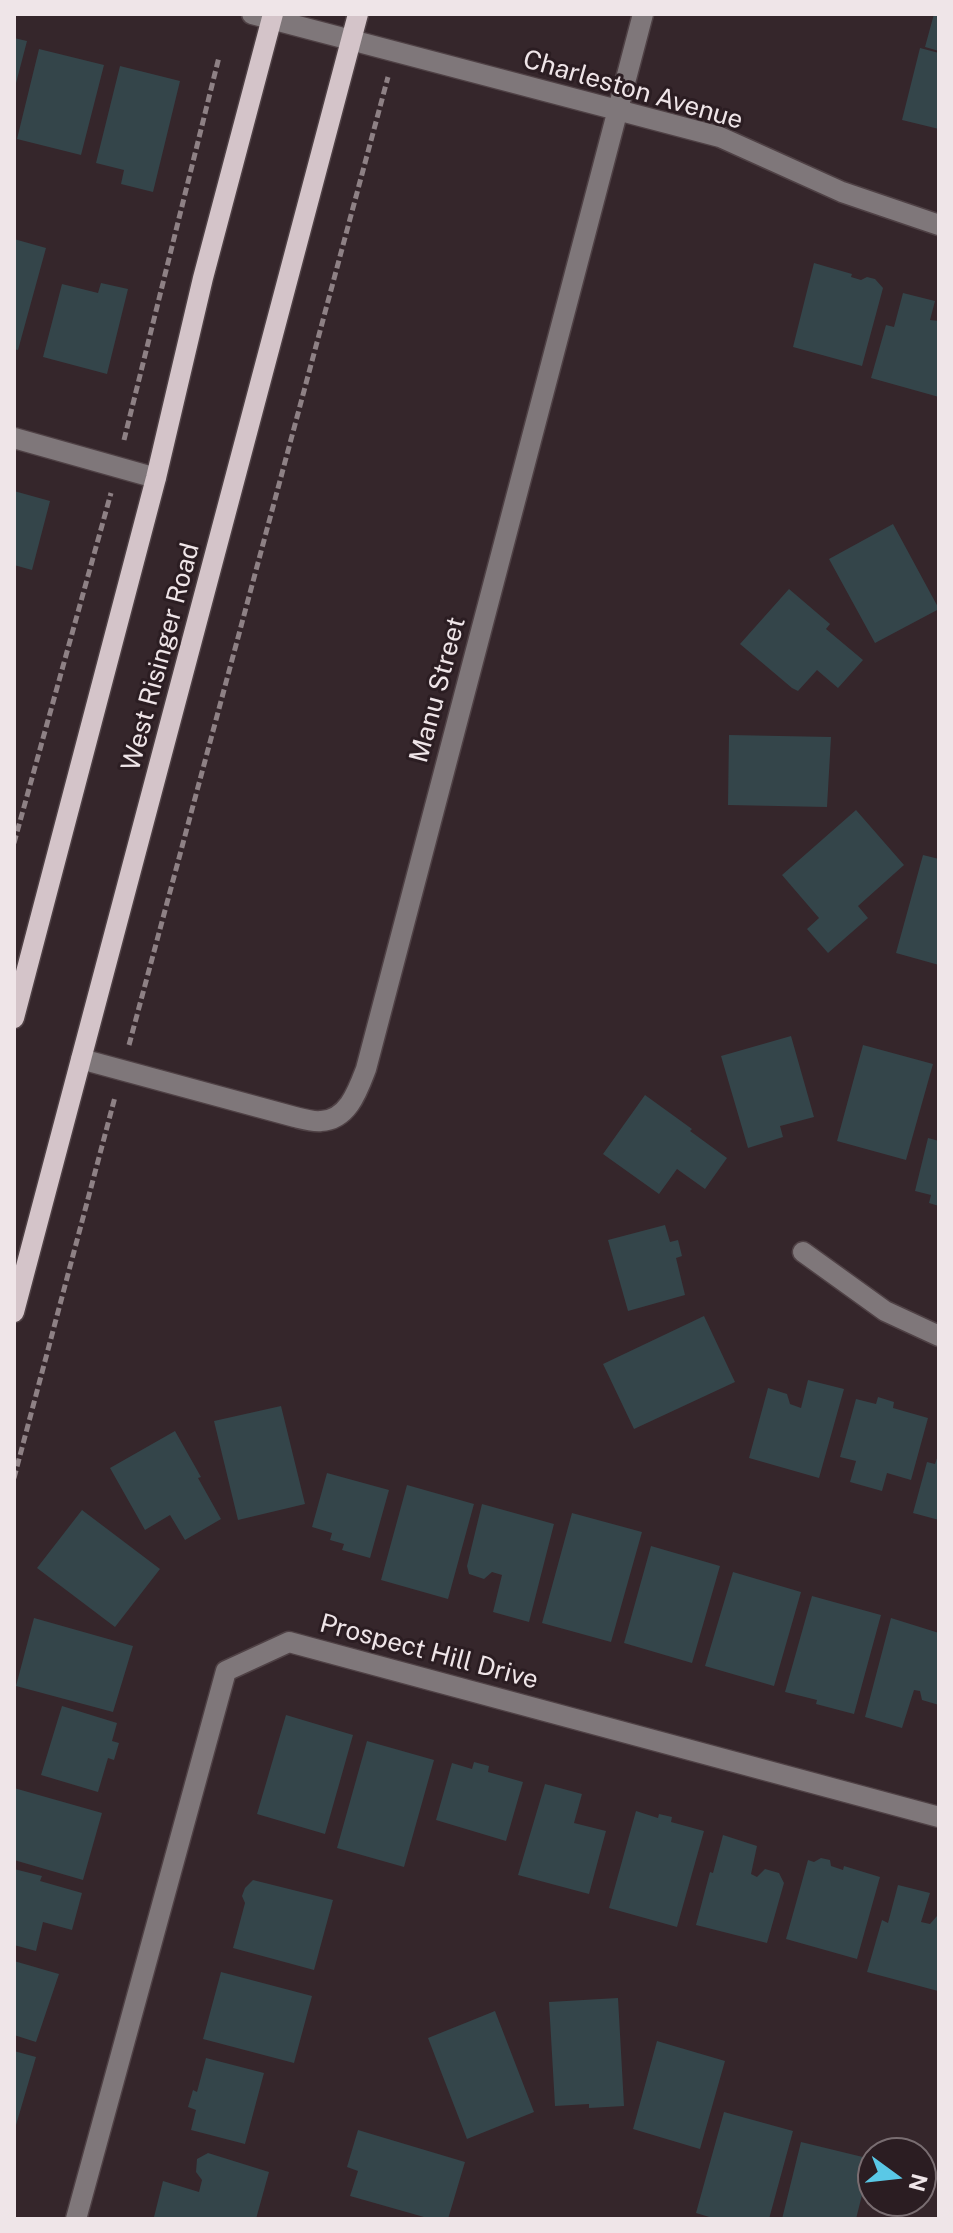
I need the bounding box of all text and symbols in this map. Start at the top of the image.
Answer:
street label: Charleston Avenue [519,44,747,136]
street label: West Risinger Road [116,540,206,774]
street label: Manu Street [404,614,472,766]
street label: Prospect Hill Drive [316,1608,542,1696]
north arrow [857,2137,937,2217]
text: N [903,2171,933,2194]

